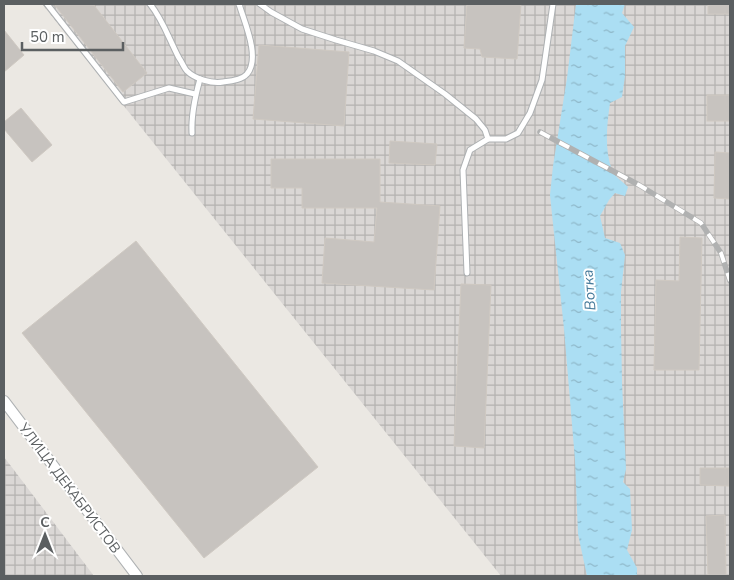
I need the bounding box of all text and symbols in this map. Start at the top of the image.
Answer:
scale bar [22,20,124,52]
text: 50 m [30,27,65,47]
water label: Вотка [578,269,600,311]
street label: УЛИЦА ДЕКАБРИСТОВ [16,420,124,556]
north arrow [20,510,70,560]

